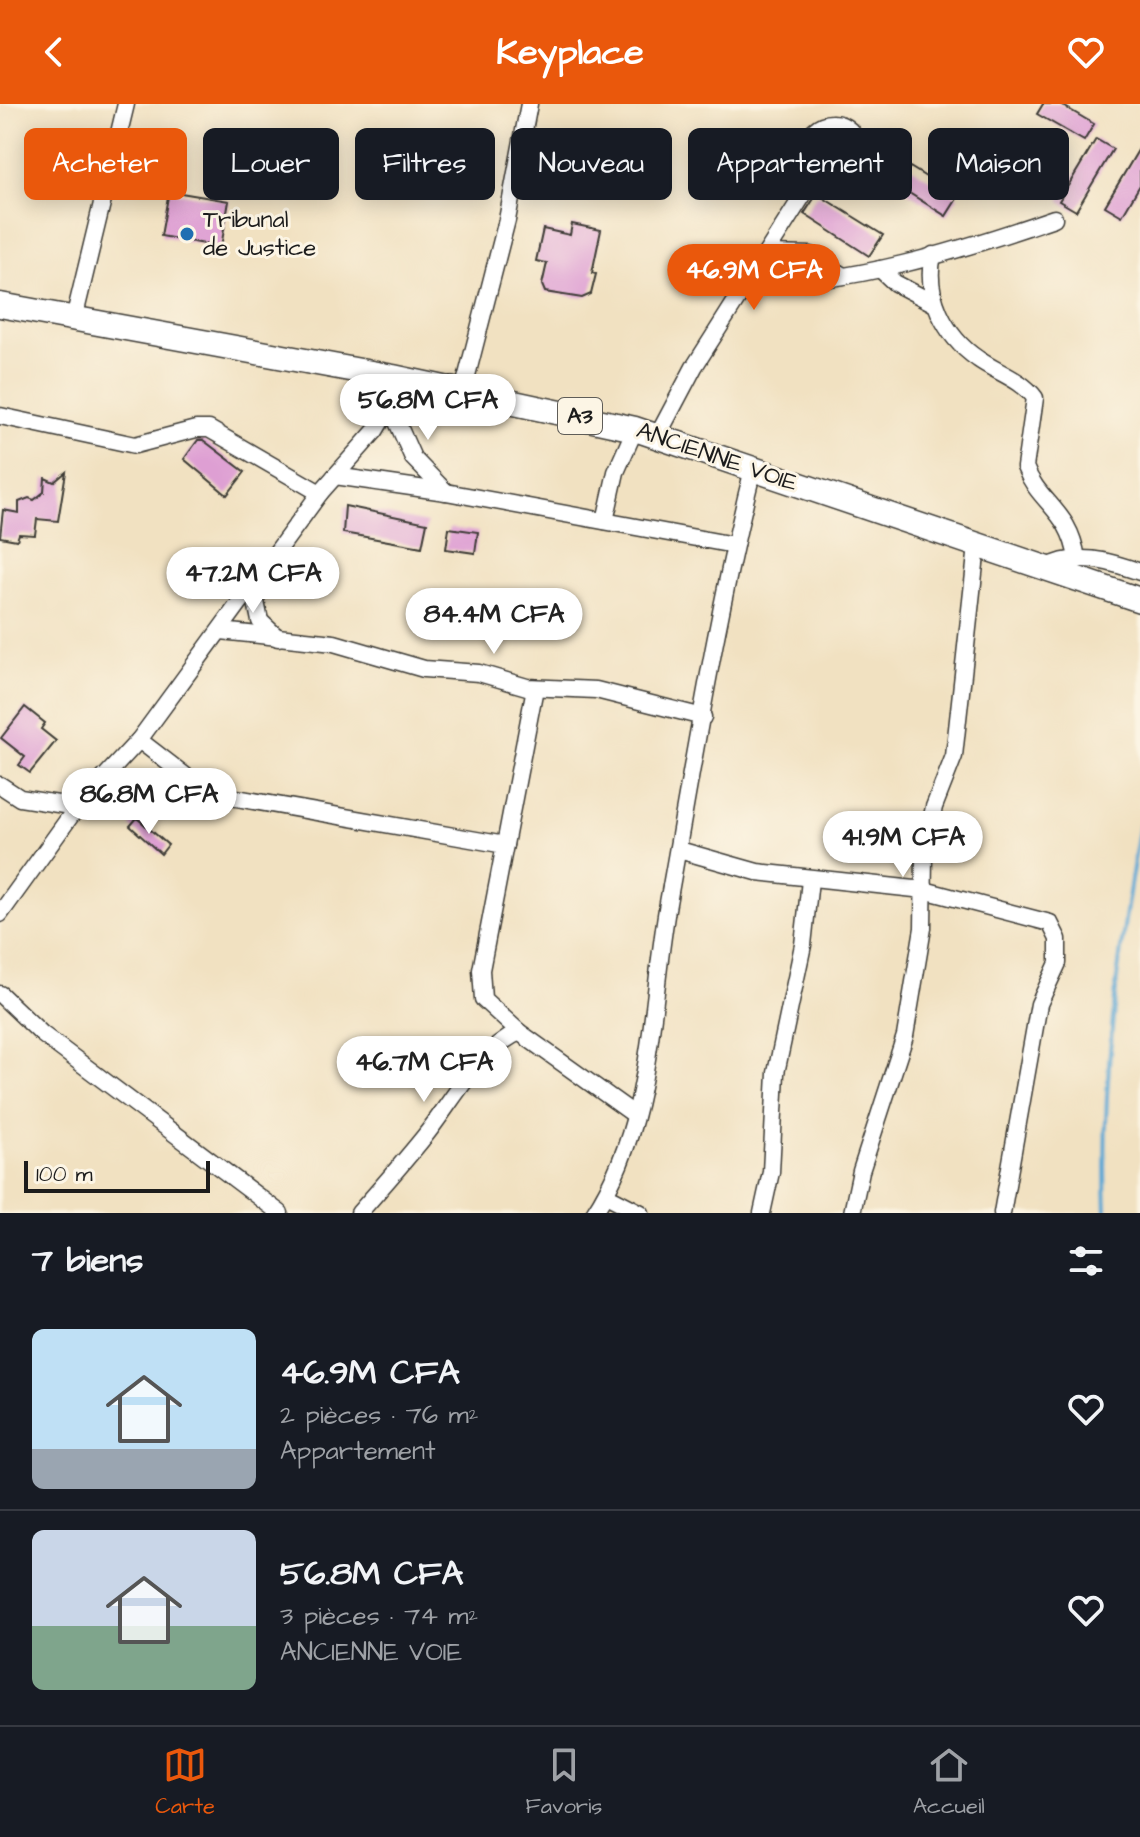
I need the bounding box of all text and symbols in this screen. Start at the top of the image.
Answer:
text: Keyplace [496,27,644,78]
icon: back [32,30,76,74]
icon: heart [1064,30,1108,74]
chip: Acheter [24,128,187,200]
chip: Louer [203,128,339,200]
chip: Filtres [355,128,495,200]
chip: Nouveau [511,128,672,200]
chip: Appartement [688,128,912,200]
chip: Maison [928,128,1069,200]
place label: Tribunal de Justice [203,203,316,265]
marker: Tribunal de Justice [178,225,196,243]
pin: 46.9M CFA [662,244,846,312]
text: 46.9M CFA [685,252,823,288]
pin: 56.8M CFA [336,374,520,442]
text: 56.8M CFA [358,382,498,418]
road number: A3 [558,398,602,434]
street label: ANCIENNE VOIE [632,414,802,500]
pin: 47.2M CFA [161,547,345,615]
text: 47.2M CFA [184,555,322,591]
pin: 84.4M CFA [402,588,586,656]
text: 84.4M CFA [424,596,564,632]
pin: 86.8M CFA [57,768,241,836]
text: 86.8M CFA [80,776,218,812]
pin: 41.9M CFA [811,811,995,879]
text: 41.9M CFA [841,819,965,855]
pin: 46.7M CFA [332,1036,516,1104]
text: 46.7M CFA [355,1044,493,1080]
scale bar [24,1157,210,1193]
text: 100 m [36,1159,93,1190]
text: 7 biens [32,1237,143,1285]
icon: filters [1064,1239,1108,1283]
text: 46.9M CFA [280,1349,460,1397]
icon: home [96,1361,192,1457]
icon: heart [1064,1387,1108,1431]
text: 2 pièces · 76 m² [280,1397,479,1433]
text: Appartement [280,1433,436,1469]
text: 56.8M CFA [280,1550,463,1598]
icon: home [96,1562,192,1658]
icon: heart [1064,1588,1108,1632]
text: 3 pièces · 74 m² [280,1598,478,1634]
text: ANCIENNE VOIE [280,1634,462,1670]
tab: Carte [155,1743,215,1822]
tab: Favoris [526,1743,602,1822]
tab: Accueil [913,1743,985,1822]

